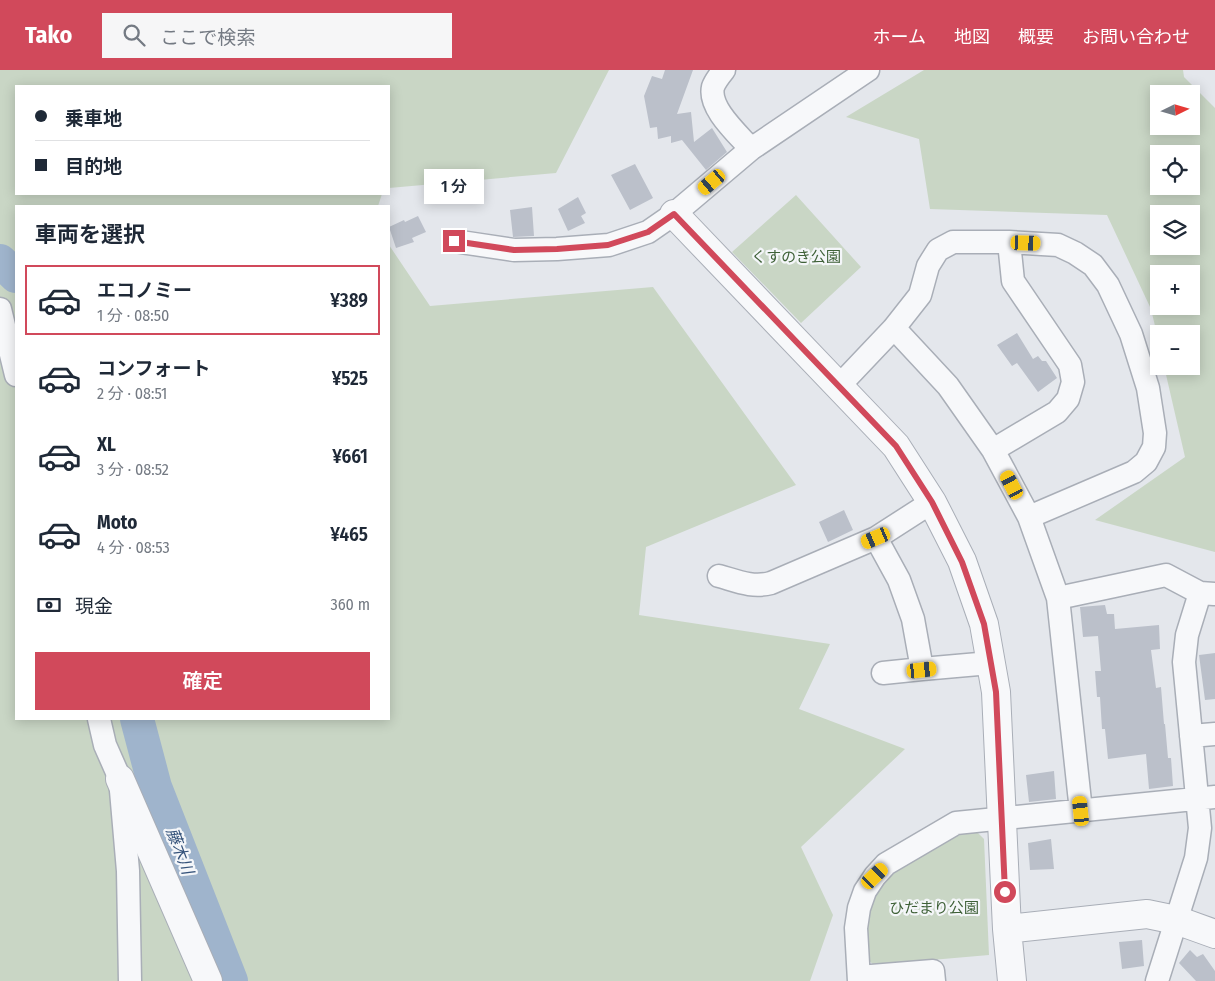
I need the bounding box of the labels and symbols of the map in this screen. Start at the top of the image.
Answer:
north arrow [1150,85,1200,135]
car [695,167,728,197]
callout: 1 分 [424,169,484,204]
route end [443,230,465,252]
car [1010,235,1041,251]
park label: くすのき公園 [751,248,841,266]
car [998,468,1025,502]
car [859,525,892,551]
car [906,661,937,679]
car [1071,795,1090,827]
water label: 藤木川 [163,825,198,879]
car [858,860,891,892]
route start [994,881,1016,903]
park label: ひだまり公園 [889,899,979,917]

